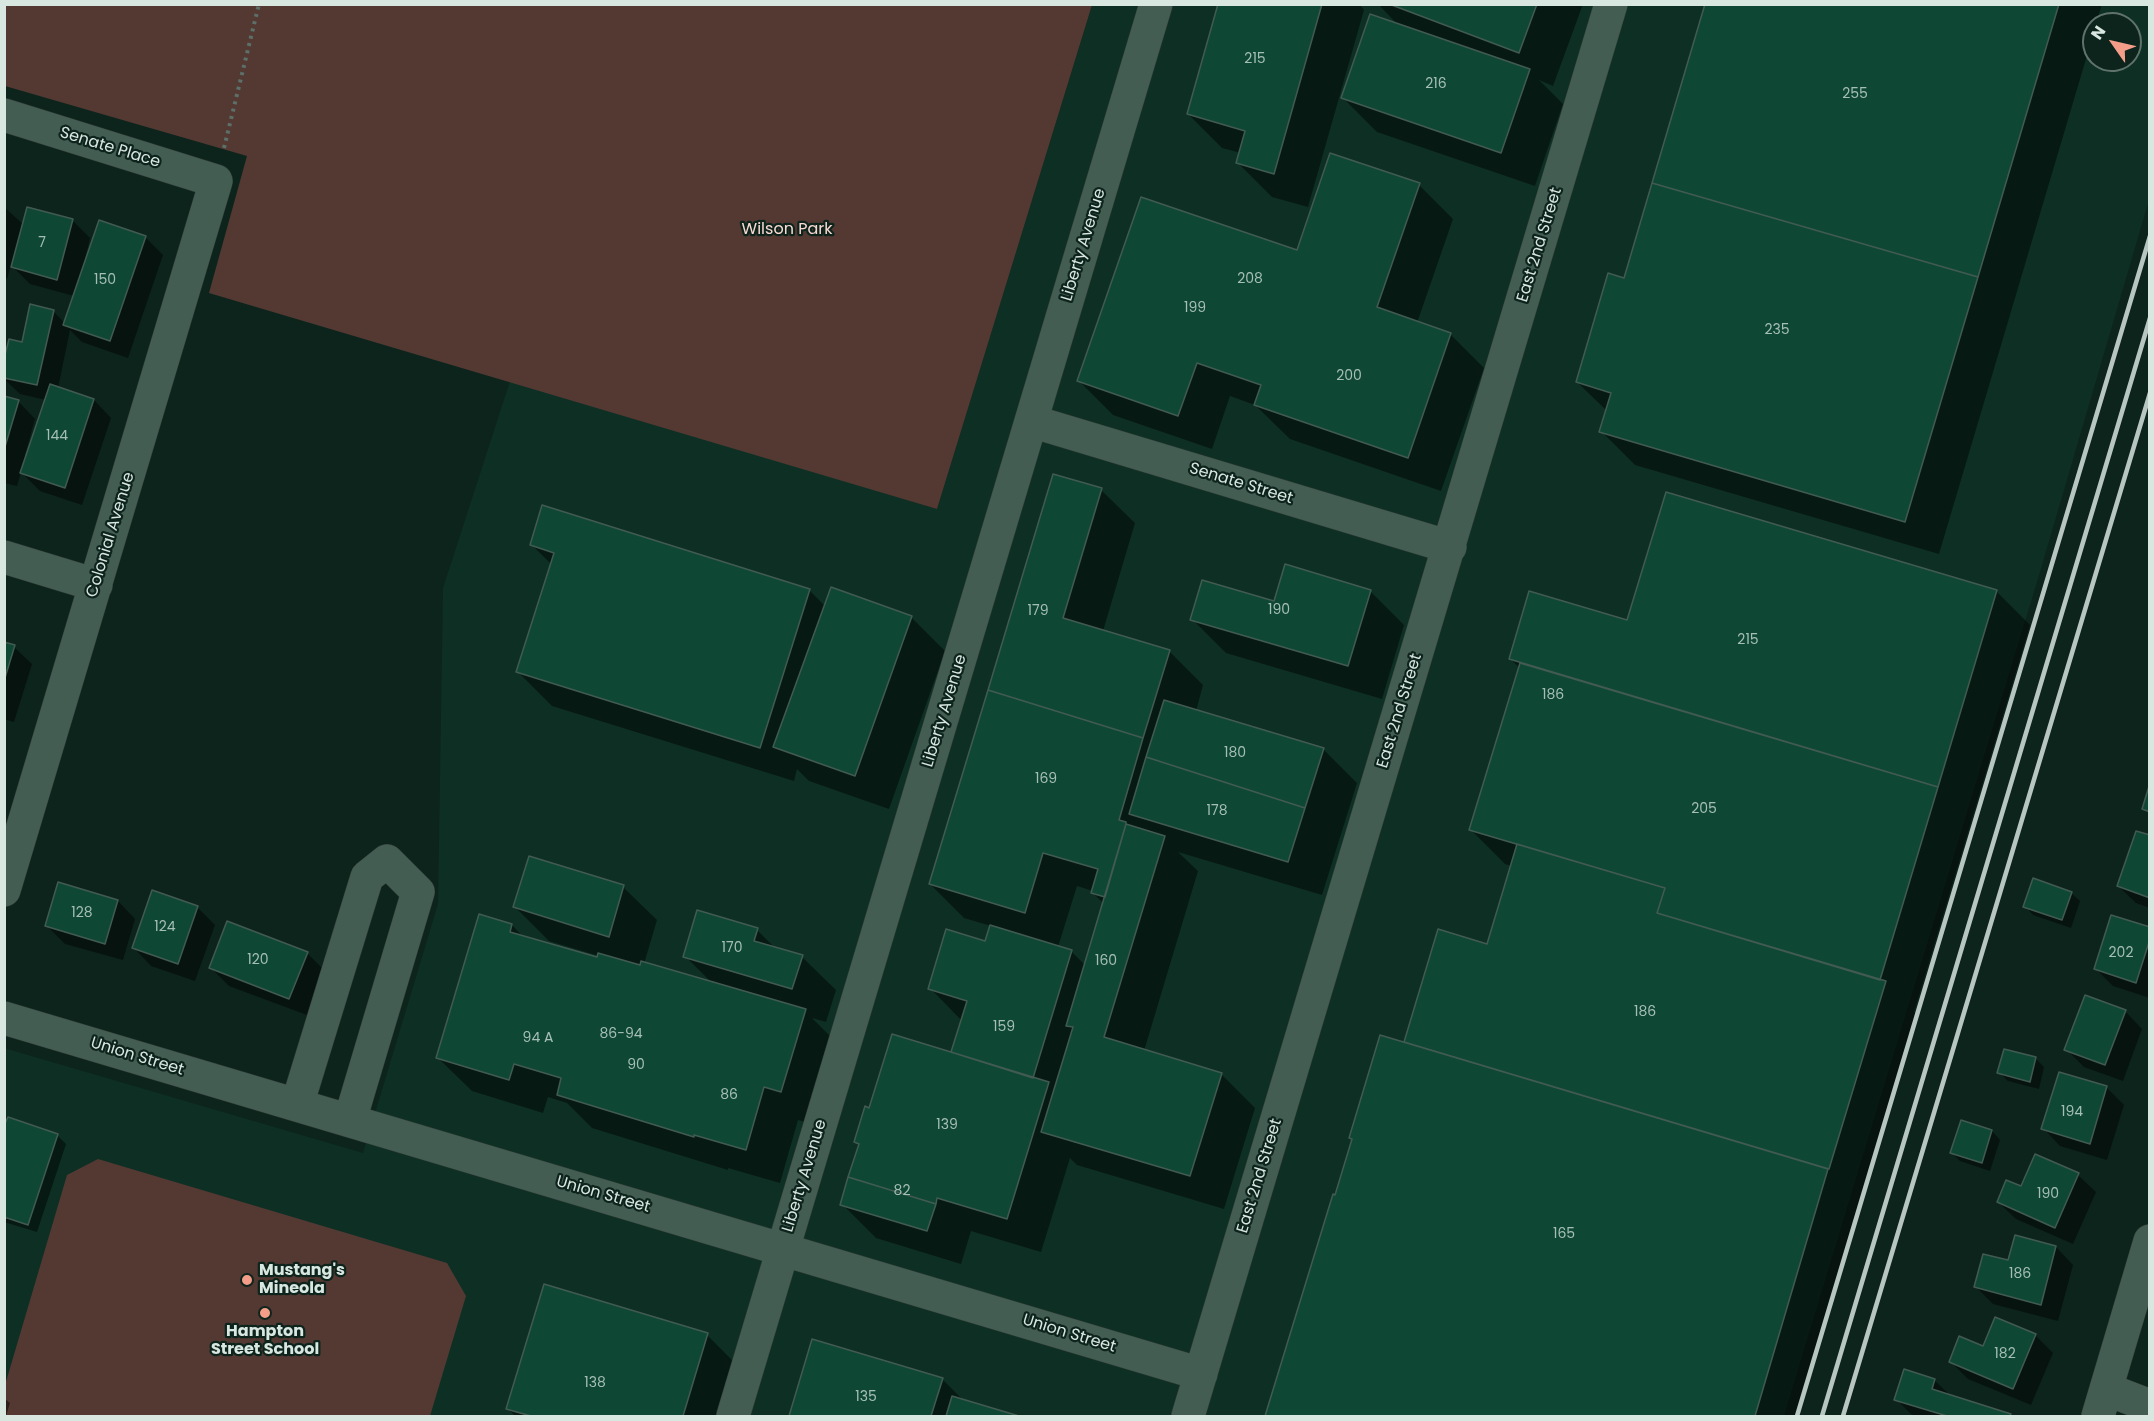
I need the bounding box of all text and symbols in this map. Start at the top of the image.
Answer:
north arrow [2082,12,2142,72]
text: N [2085,21,2111,44]
house number: 215 [1244,51,1266,67]
house number: 216 [1425,76,1447,92]
house number: 255 [1842,86,1868,102]
street label: Senate Place [57,124,163,172]
street label: East 2nd Street [1513,185,1567,305]
street label: Liberty Avenue [1058,186,1110,304]
park label: Wilson Park [742,220,832,240]
house number: 7 [38,235,46,251]
house number: 208 [1237,271,1263,287]
house number: 150 [94,272,116,288]
house number: 199 [1184,300,1206,316]
house number: 235 [1764,322,1790,338]
house number: 200 [1336,368,1362,384]
house number: 144 [46,428,68,444]
street label: Senate Street [1187,459,1295,509]
street label: Colonial Avenue [83,470,139,600]
house number: 190 [1268,602,1290,618]
house number: 179 [1028,603,1048,619]
house number: 215 [1737,632,1759,648]
street label: East 2nd Street [1373,651,1427,771]
street label: Liberty Avenue [919,652,971,770]
house number: 186 [1542,687,1564,703]
house number: 180 [1224,745,1246,761]
house number: 169 [1035,771,1057,787]
house number: 205 [1691,801,1717,817]
house number: 178 [1207,803,1227,819]
house number: 128 [71,905,93,921]
house number: 124 [154,919,176,935]
house number: 170 [722,940,742,956]
house number: 202 [2109,945,2133,961]
house number: 120 [247,952,269,968]
house number: 160 [1095,953,1117,969]
house number: 186 [1634,1004,1656,1020]
house number: 159 [993,1019,1015,1035]
house number: 86-94 [599,1026,643,1042]
house number: 94 A [523,1030,553,1046]
street label: Union Street [88,1034,186,1080]
house number: 90 [627,1057,645,1073]
house number: 86 [720,1087,738,1103]
house number: 194 [2061,1104,2083,1120]
street label: East 2nd Street [1233,1116,1287,1236]
street label: Liberty Avenue [779,1117,831,1235]
house number: 139 [936,1117,958,1133]
street label: Union Street [554,1172,652,1218]
house number: 82 [894,1183,910,1199]
house number: 190 [2037,1186,2059,1202]
house number: 165 [1553,1226,1575,1242]
place label: Mustang's Mineola [259,1261,345,1299]
house number: 186 [2009,1266,2031,1282]
marker: Mustang's Mineola [240,1273,254,1287]
marker: Hampton Street School [258,1306,272,1320]
street label: Union Street [1020,1311,1118,1357]
place label: Hampton Street School [211,1322,319,1360]
house number: 182 [1994,1346,2016,1362]
house number: 138 [584,1375,606,1391]
house number: 135 [855,1389,877,1405]

